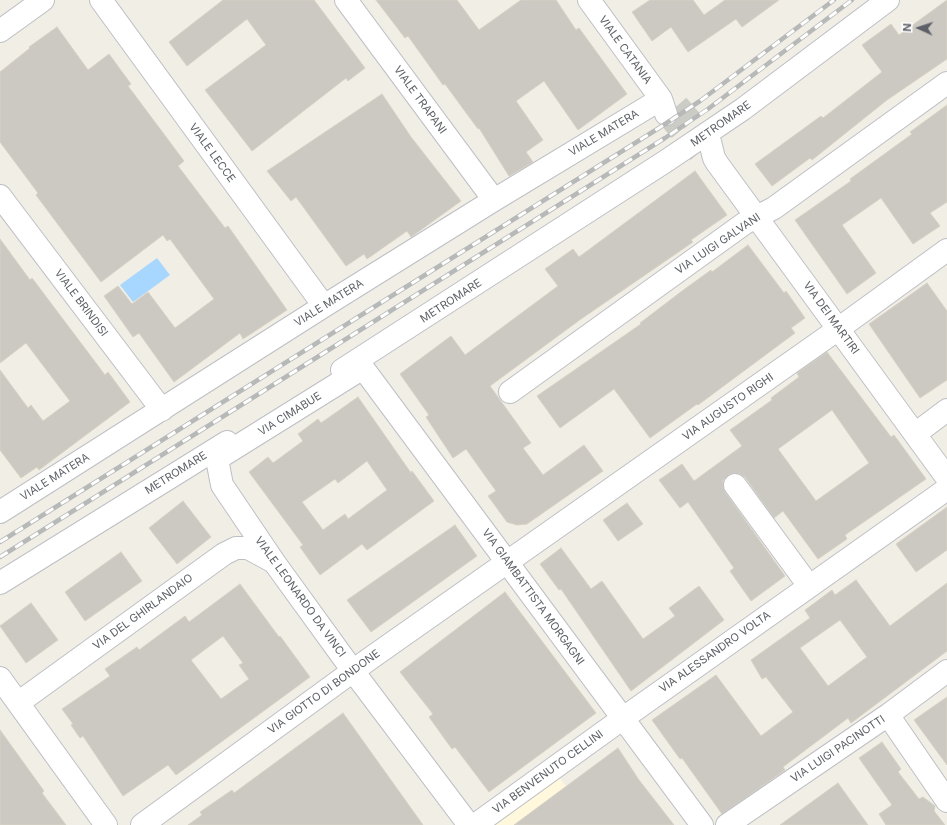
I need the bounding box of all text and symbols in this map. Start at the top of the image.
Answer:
north arrow [899,8,939,48]
street label: VIALE CATANIA [596,13,654,87]
text: N [900,23,914,32]
street label: VIALE TRAPANI [391,63,449,137]
street label: METROMARE [688,98,754,150]
street label: VIALE MATERA [567,107,641,159]
street label: VIALE LECCE [186,121,238,185]
street label: VIA LUIGI GALVANI [673,211,763,277]
street label: VIALE BRINDISI [52,267,110,339]
street label: VIALE MATERA [292,276,366,330]
street label: METROMARE [418,276,484,326]
street label: VIA DEI MARTIRI [800,279,862,357]
street label: VIA AUGUSTO RIGHI [680,371,776,443]
street label: VIA CIMABUE [256,389,324,439]
street label: METROMARE [143,449,209,497]
street label: VIALE MATERA [18,450,92,504]
street label: VIA GIAMBATTISTA MORGAGNI [479,526,587,668]
street label: VIALE LEONARDO DA VINCI [252,534,348,660]
street label: VIA DEL GHIRLANDAIO [91,571,195,653]
street label: VIA ALESSANDRO VOLTA [657,609,773,695]
street label: VIA GIOTTO DI BONDONE [266,647,382,737]
street label: VIA LUIGI PACINOTTI [788,713,888,785]
street label: VIA BENVENUTO CELLINI [490,727,606,817]

